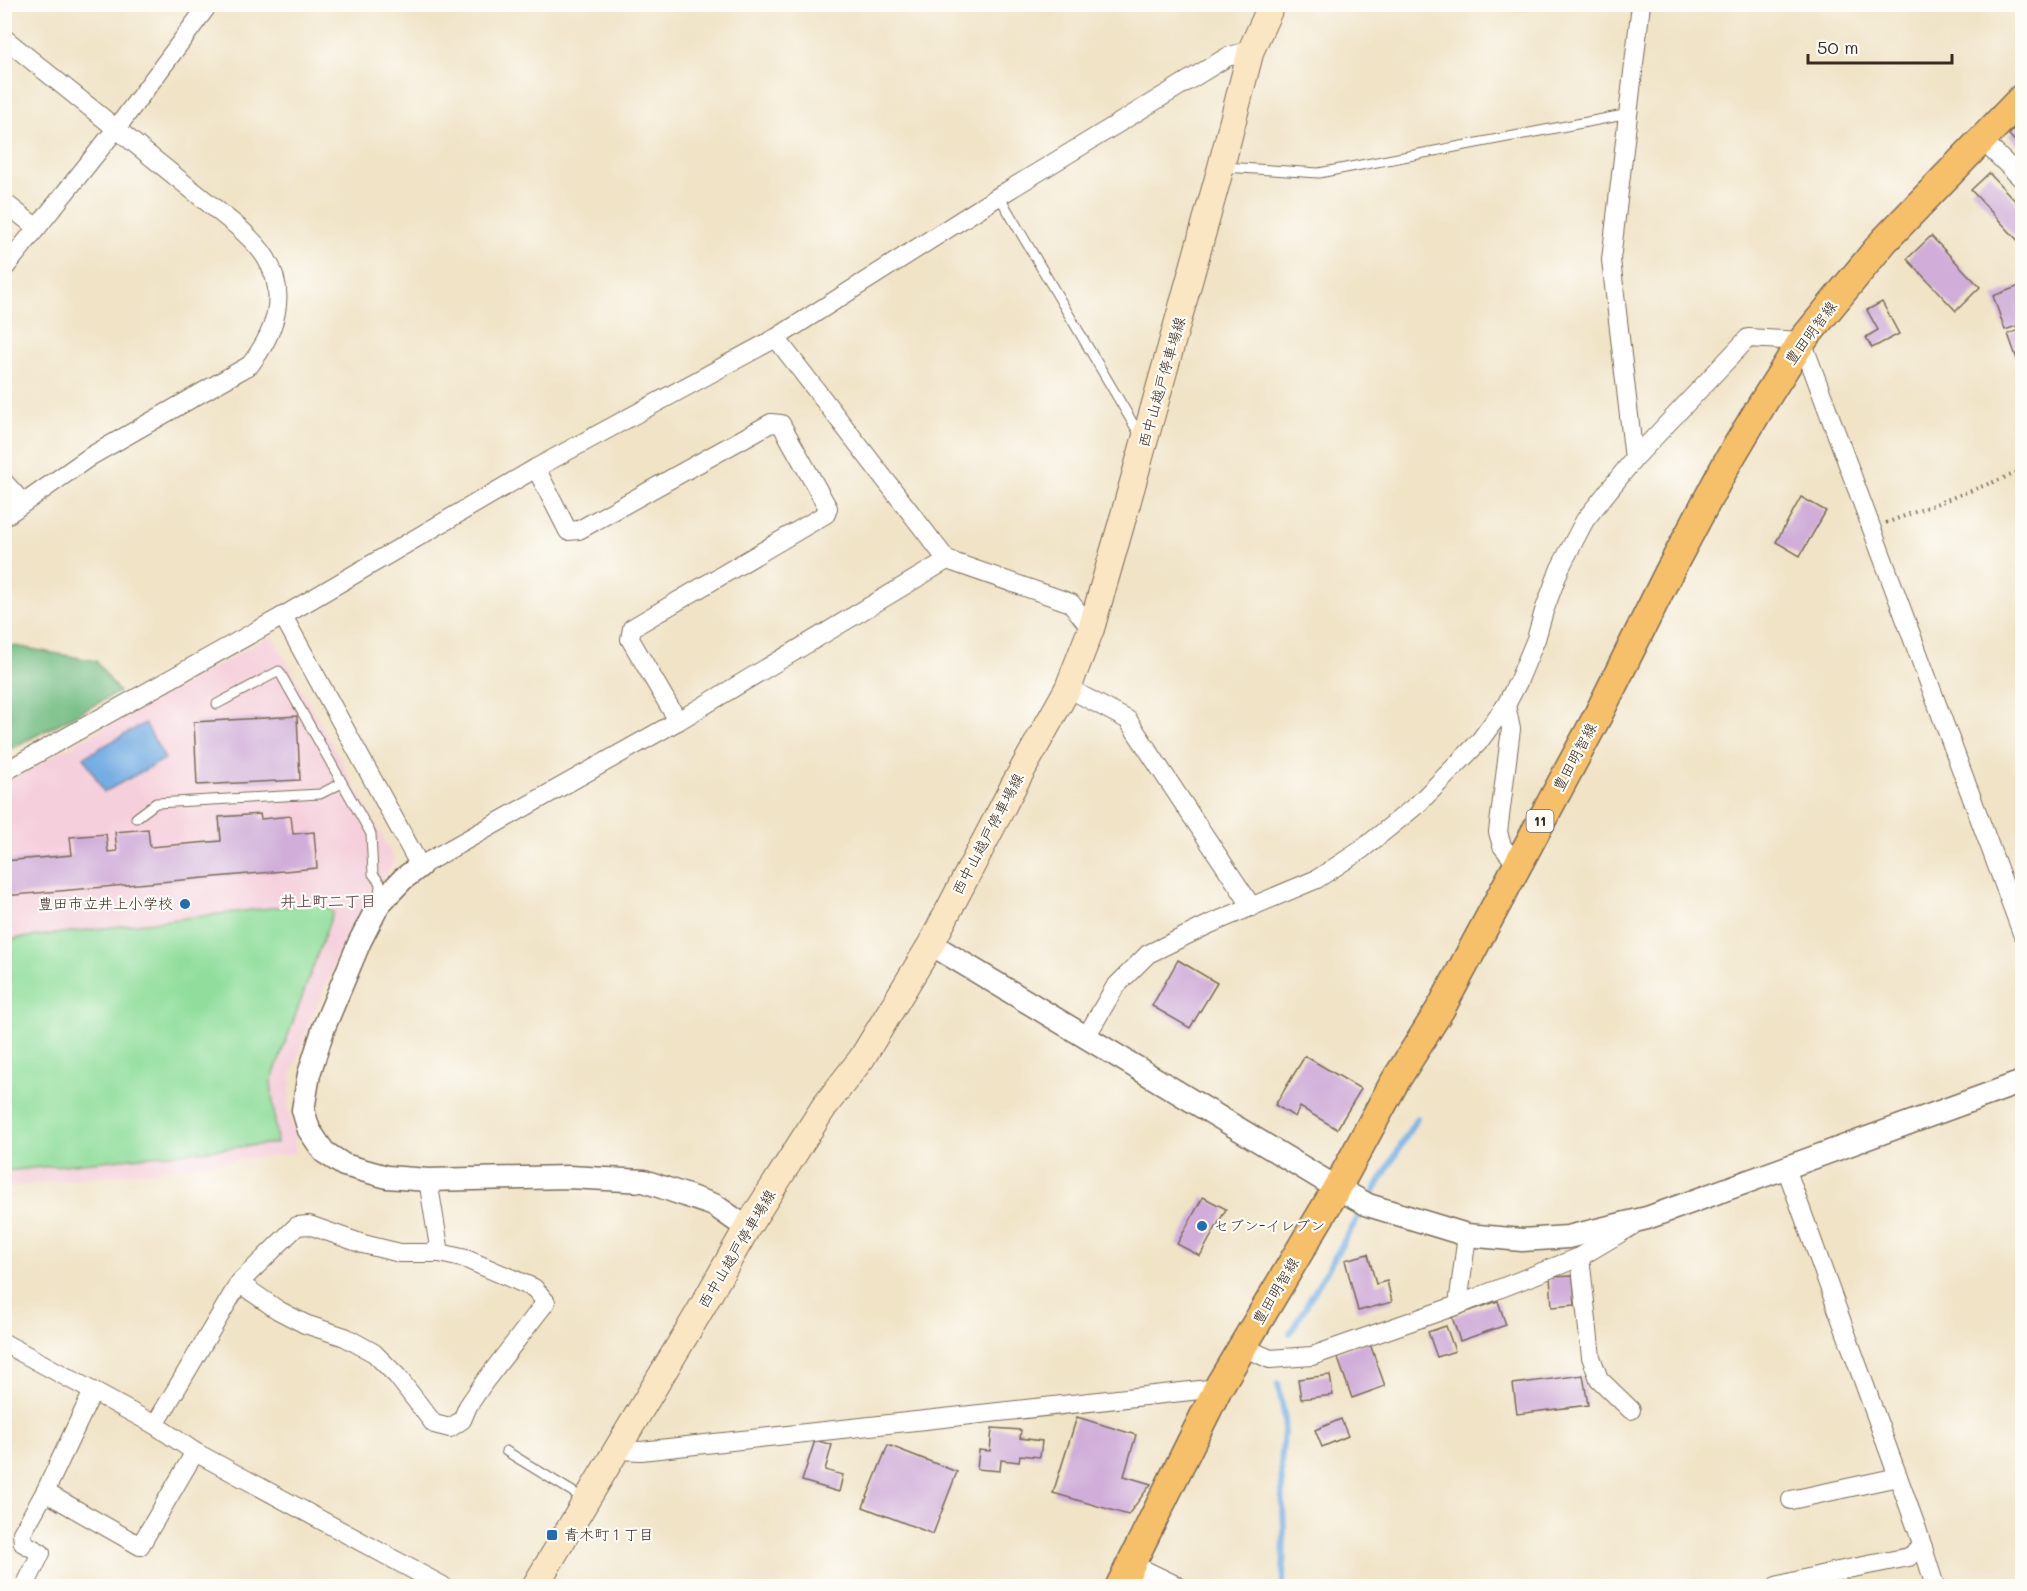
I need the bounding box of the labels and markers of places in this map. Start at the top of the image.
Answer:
place label: 豊田市立井上小学校 [38,893,173,913]
marker: 豊田市立井上小学校 [178,897,192,911]
place label: セブン-イレブン [1214,1215,1325,1235]
marker: セブン-イレブン [1195,1219,1209,1233]
place label: 青木町１丁目 [564,1524,654,1544]
marker: 青木町１丁目 [545,1528,559,1542]

